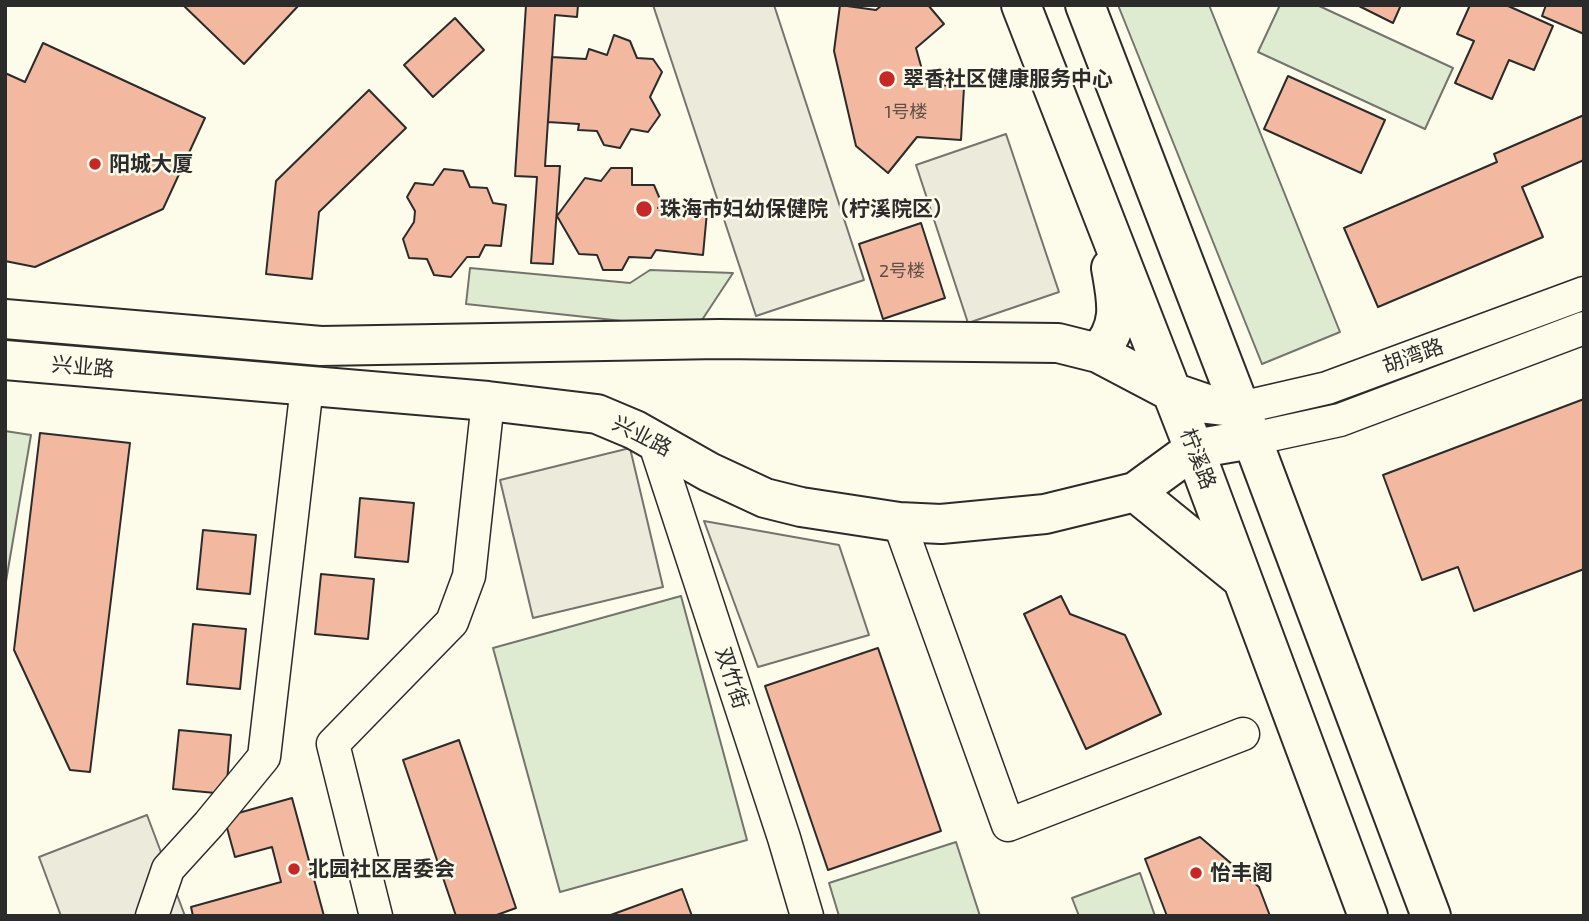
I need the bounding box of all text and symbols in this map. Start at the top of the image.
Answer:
place label: 翠香社区健康服务中心 [903,66,1113,92]
marker: 翠香社区健康服务中心 [877,69,897,89]
house number: 1号楼 [884,101,928,123]
place label: 阳城大厦 [109,151,193,177]
marker: 阳城大厦 [87,156,103,172]
place label: 珠海市妇幼保健院（柠溪院区） [660,196,954,222]
marker: 珠海市妇幼保健院（柠溪院区） [634,199,654,219]
house number: 2号楼 [879,260,925,282]
street label: 胡湾路 [1379,333,1447,379]
street label: 兴业路 [51,352,115,382]
street label: 兴业路 [608,410,676,462]
street label: 柠溪路 [1175,425,1221,493]
street label: 双竹街 [710,644,754,712]
place label: 北园社区居委会 [308,856,455,882]
place label: 怡丰阁 [1210,860,1273,886]
marker: 北园社区居委会 [286,861,302,877]
marker: 怡丰阁 [1188,865,1204,881]

